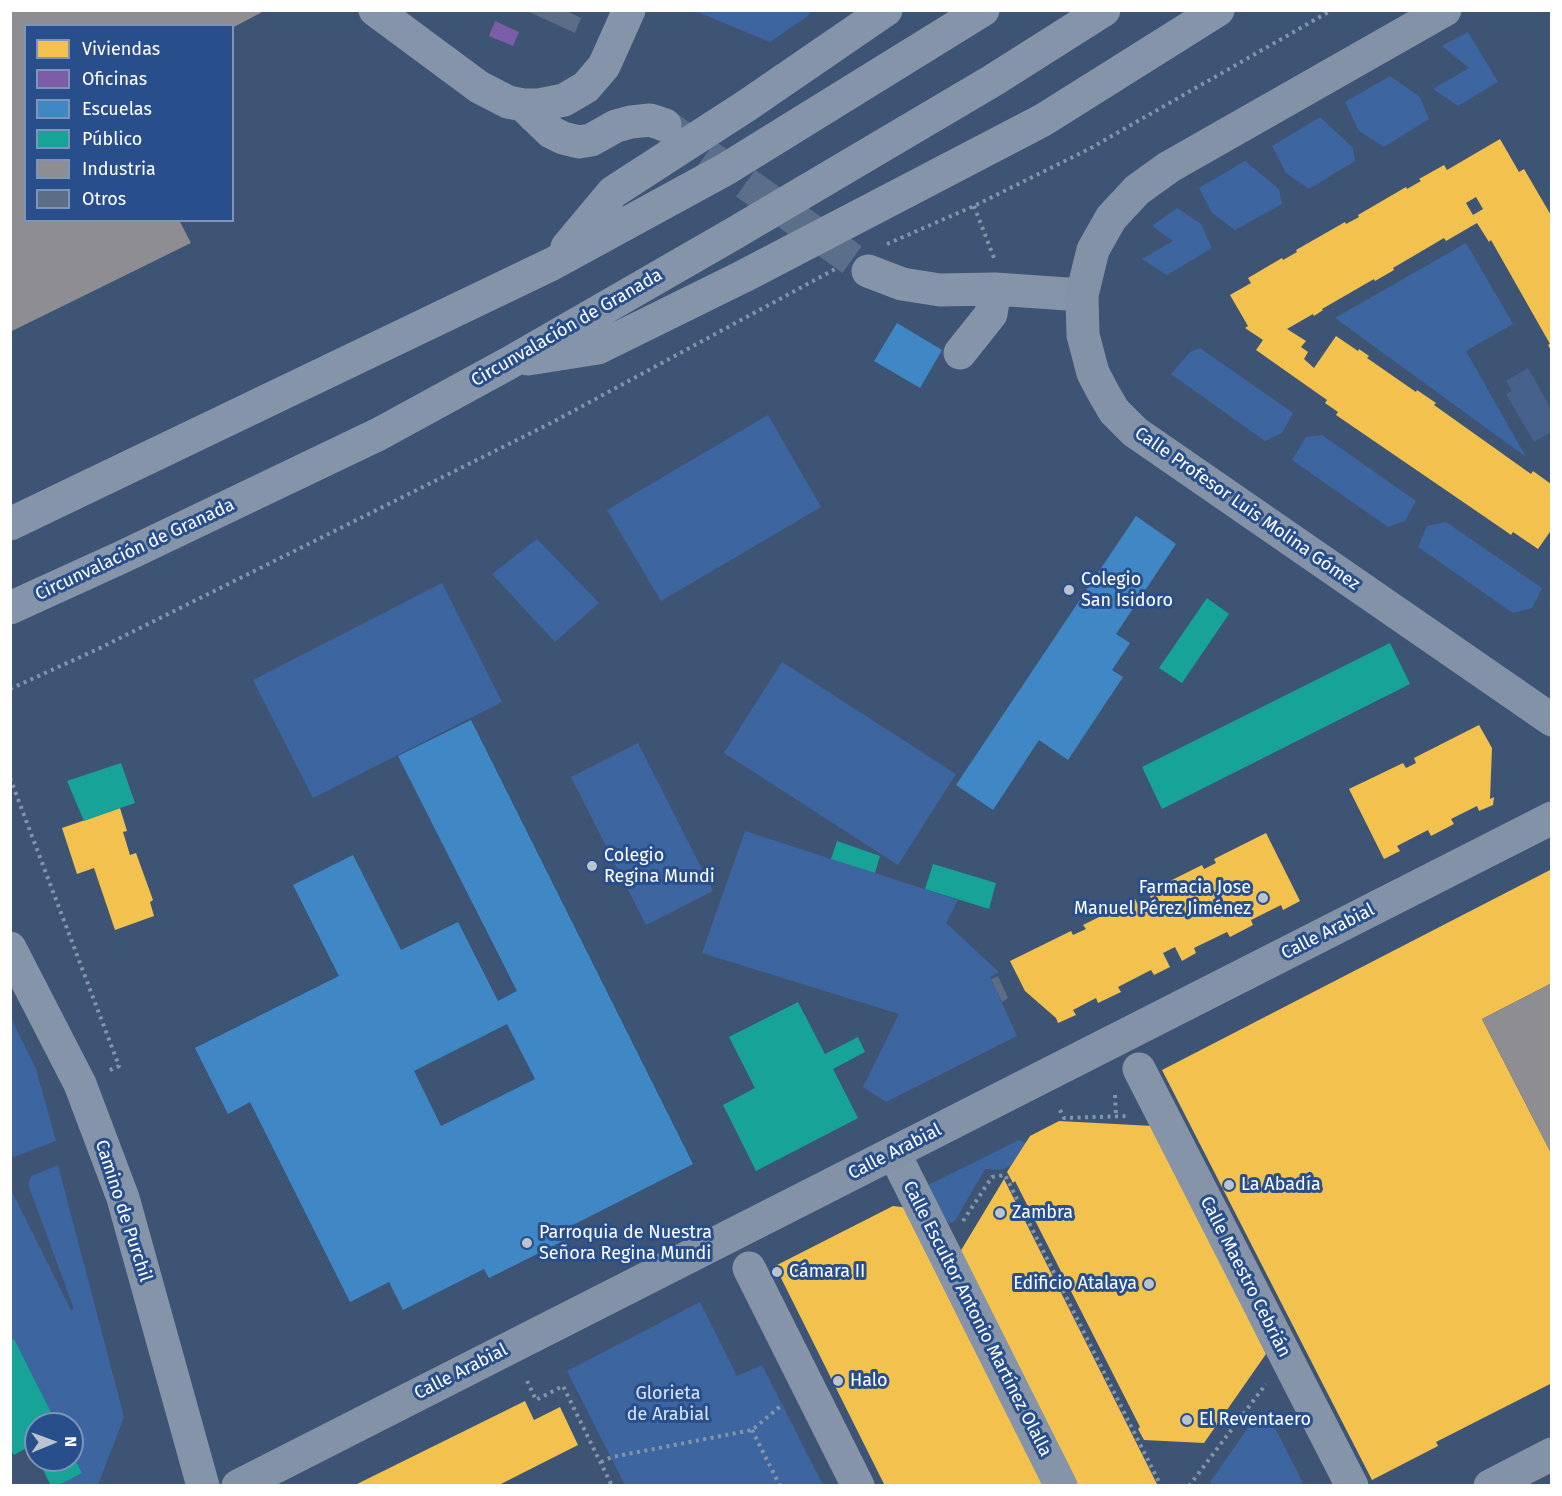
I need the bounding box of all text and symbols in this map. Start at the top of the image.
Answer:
legend [24,24,234,222]
text: Viviendas [82,38,160,60]
text: Oficinas [82,68,147,90]
text: Escuelas [82,98,152,120]
text: Público [82,128,142,150]
text: Industria [82,158,156,180]
text: Otros [82,188,126,210]
street label: Circunvalación de Granada [468,264,666,392]
street label: Calle Profesor Luis Molina Gómez [1130,423,1364,595]
street label: Circunvalación de Granada [32,494,238,606]
place label: Colegio San Isidoro [1081,569,1173,612]
marker: Colegio San Isidoro [1062,583,1076,597]
place label: Colegio Regina Mundi [604,845,715,888]
marker: Colegio Regina Mundi [585,859,599,873]
place label: Farmacia Jose Manuel Pérez Jiménez [1074,877,1251,920]
marker: Farmacia Jose Manuel Pérez Jiménez [1256,891,1270,905]
street label: Calle Arabial [1278,899,1378,965]
street label: Calle Arabial [845,1119,945,1185]
street label: Camino de Purchil [90,1137,156,1285]
place label: La Abadía [1241,1174,1321,1196]
street label: Calle Escultor Antonio Martínez Olalla [898,1178,1056,1460]
marker: La Abadía [1222,1178,1236,1192]
street label: Calle Maestro Cebrián [1195,1193,1295,1361]
place label: Zambra [1012,1202,1073,1224]
marker: Zambra [993,1206,1007,1220]
place label: Parroquia de Nuestra Señora Regina Mundi [539,1222,712,1264]
marker: Parroquia de Nuestra Señora Regina Mundi [520,1236,534,1250]
place label: Cámara II [789,1261,865,1283]
marker: Cámara II [770,1265,784,1279]
place label: Edificio Atalaya [1013,1273,1137,1295]
marker: Edificio Atalaya [1142,1277,1156,1291]
street label: Calle Arabial [411,1339,511,1405]
place label: Halo [850,1370,888,1392]
marker: Halo [831,1374,845,1388]
park label: Glorieta de Arabial [627,1383,709,1426]
place label: El Reventaero [1199,1409,1311,1431]
north arrow [24,1412,84,1472]
marker: El Reventaero [1180,1413,1194,1427]
text: N [61,1436,80,1447]

